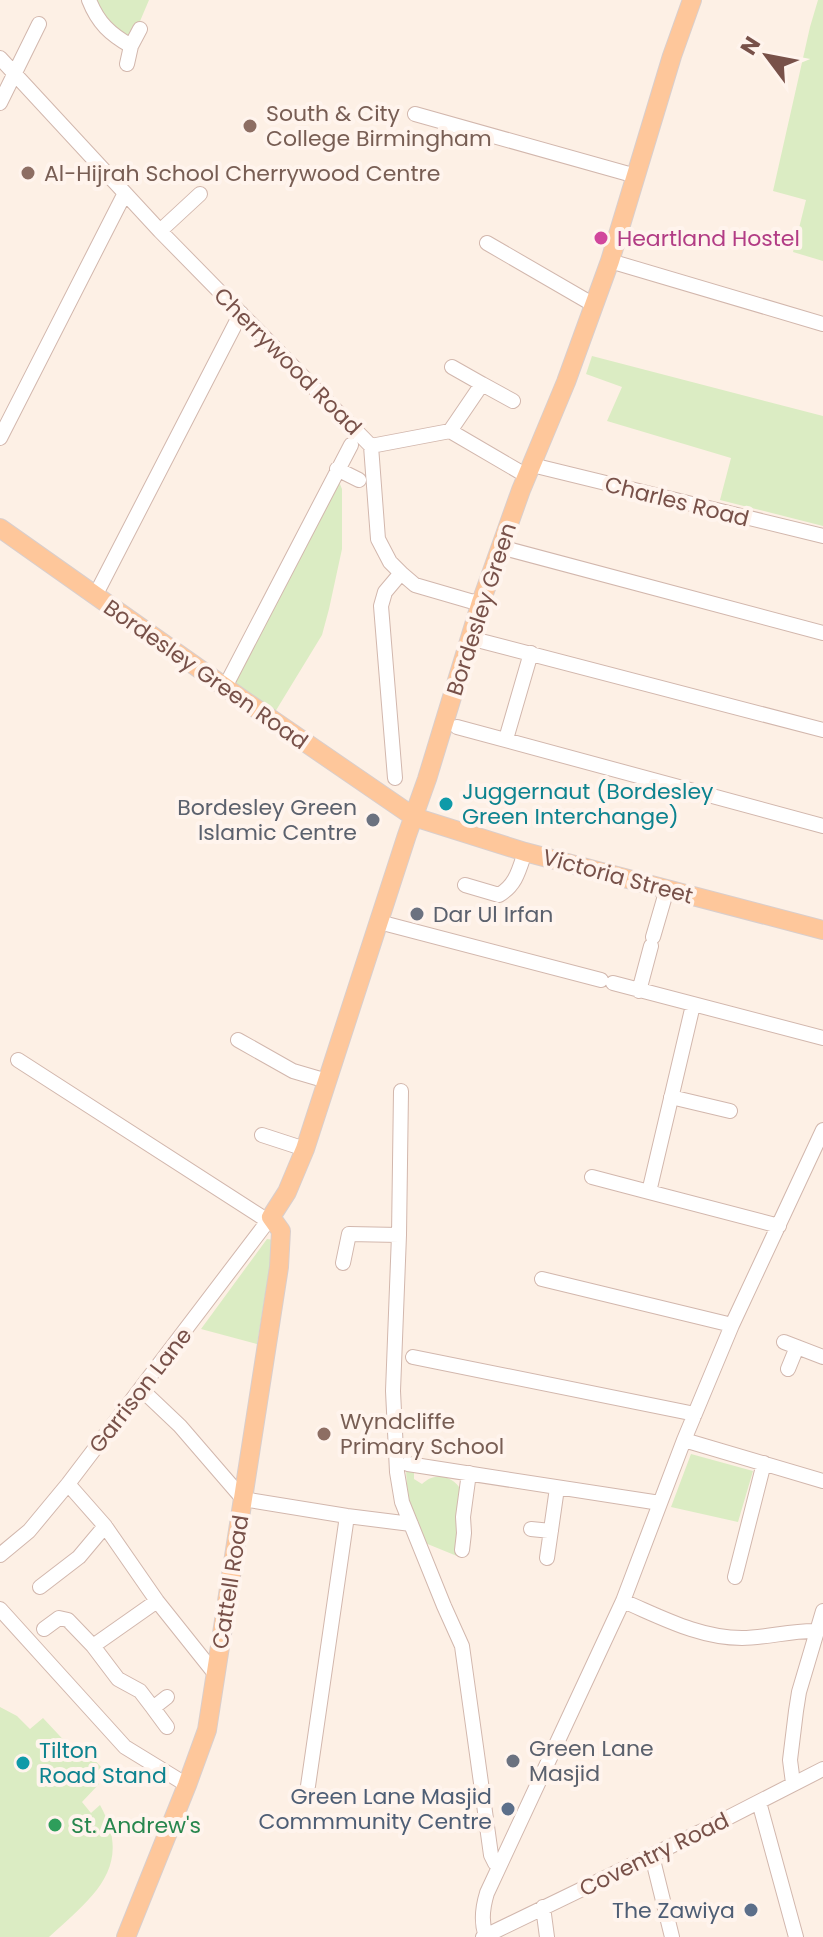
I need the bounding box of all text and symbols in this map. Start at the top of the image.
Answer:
north arrow [727,16,807,96]
text: N [733,30,768,61]
place label: South & City College Birmingham [266,98,492,154]
marker: South & City College Birmingham [241,117,259,135]
place label: Al-Hijrah School Cherrywood Centre [44,158,440,189]
marker: Al-Hijrah School Cherrywood Centre [19,164,37,182]
place label: Heartland Hostel [617,223,800,254]
marker: Heartland Hostel [592,229,610,247]
street label: Cherrywood Road [207,281,368,442]
street label: Charles Road [601,469,752,534]
street label: Bordesley Green [439,519,524,699]
street label: Bordesley Green Road [97,592,314,757]
place label: Juggernaut (Bordesley Green Interchange) [462,776,714,832]
place label: Bordesley Green Islamic Centre [177,792,357,848]
marker: Juggernaut (Bordesley Green Interchange) [437,795,455,813]
marker: Bordesley Green Islamic Centre [364,811,382,829]
street label: Victoria Street [539,842,697,911]
place label: Dar Ul Irfan [433,899,553,930]
marker: Dar Ul Irfan [408,905,426,923]
street label: Garrison Lane [82,1321,199,1460]
place label: Wyndcliffe Primary School [340,1406,504,1462]
marker: Wyndcliffe Primary School [315,1425,333,1443]
street label: Cattell Road [205,1513,256,1651]
place label: Green Lane Masjid [529,1733,654,1789]
place label: Tilton Road Stand [39,1735,167,1791]
marker: Green Lane Masjid [504,1752,522,1770]
marker: Tilton Road Stand [14,1754,32,1772]
place label: Green Lane Masjid Commmunity Centre [259,1781,492,1837]
marker: Green Lane Masjid Commmunity Centre [499,1800,517,1818]
street label: Coventry Road [574,1805,734,1904]
place label: St. Andrew's [71,1810,201,1841]
marker: St. Andrew's [46,1816,64,1834]
place label: The Zawiya [612,1895,735,1926]
marker: The Zawiya [742,1901,760,1919]

